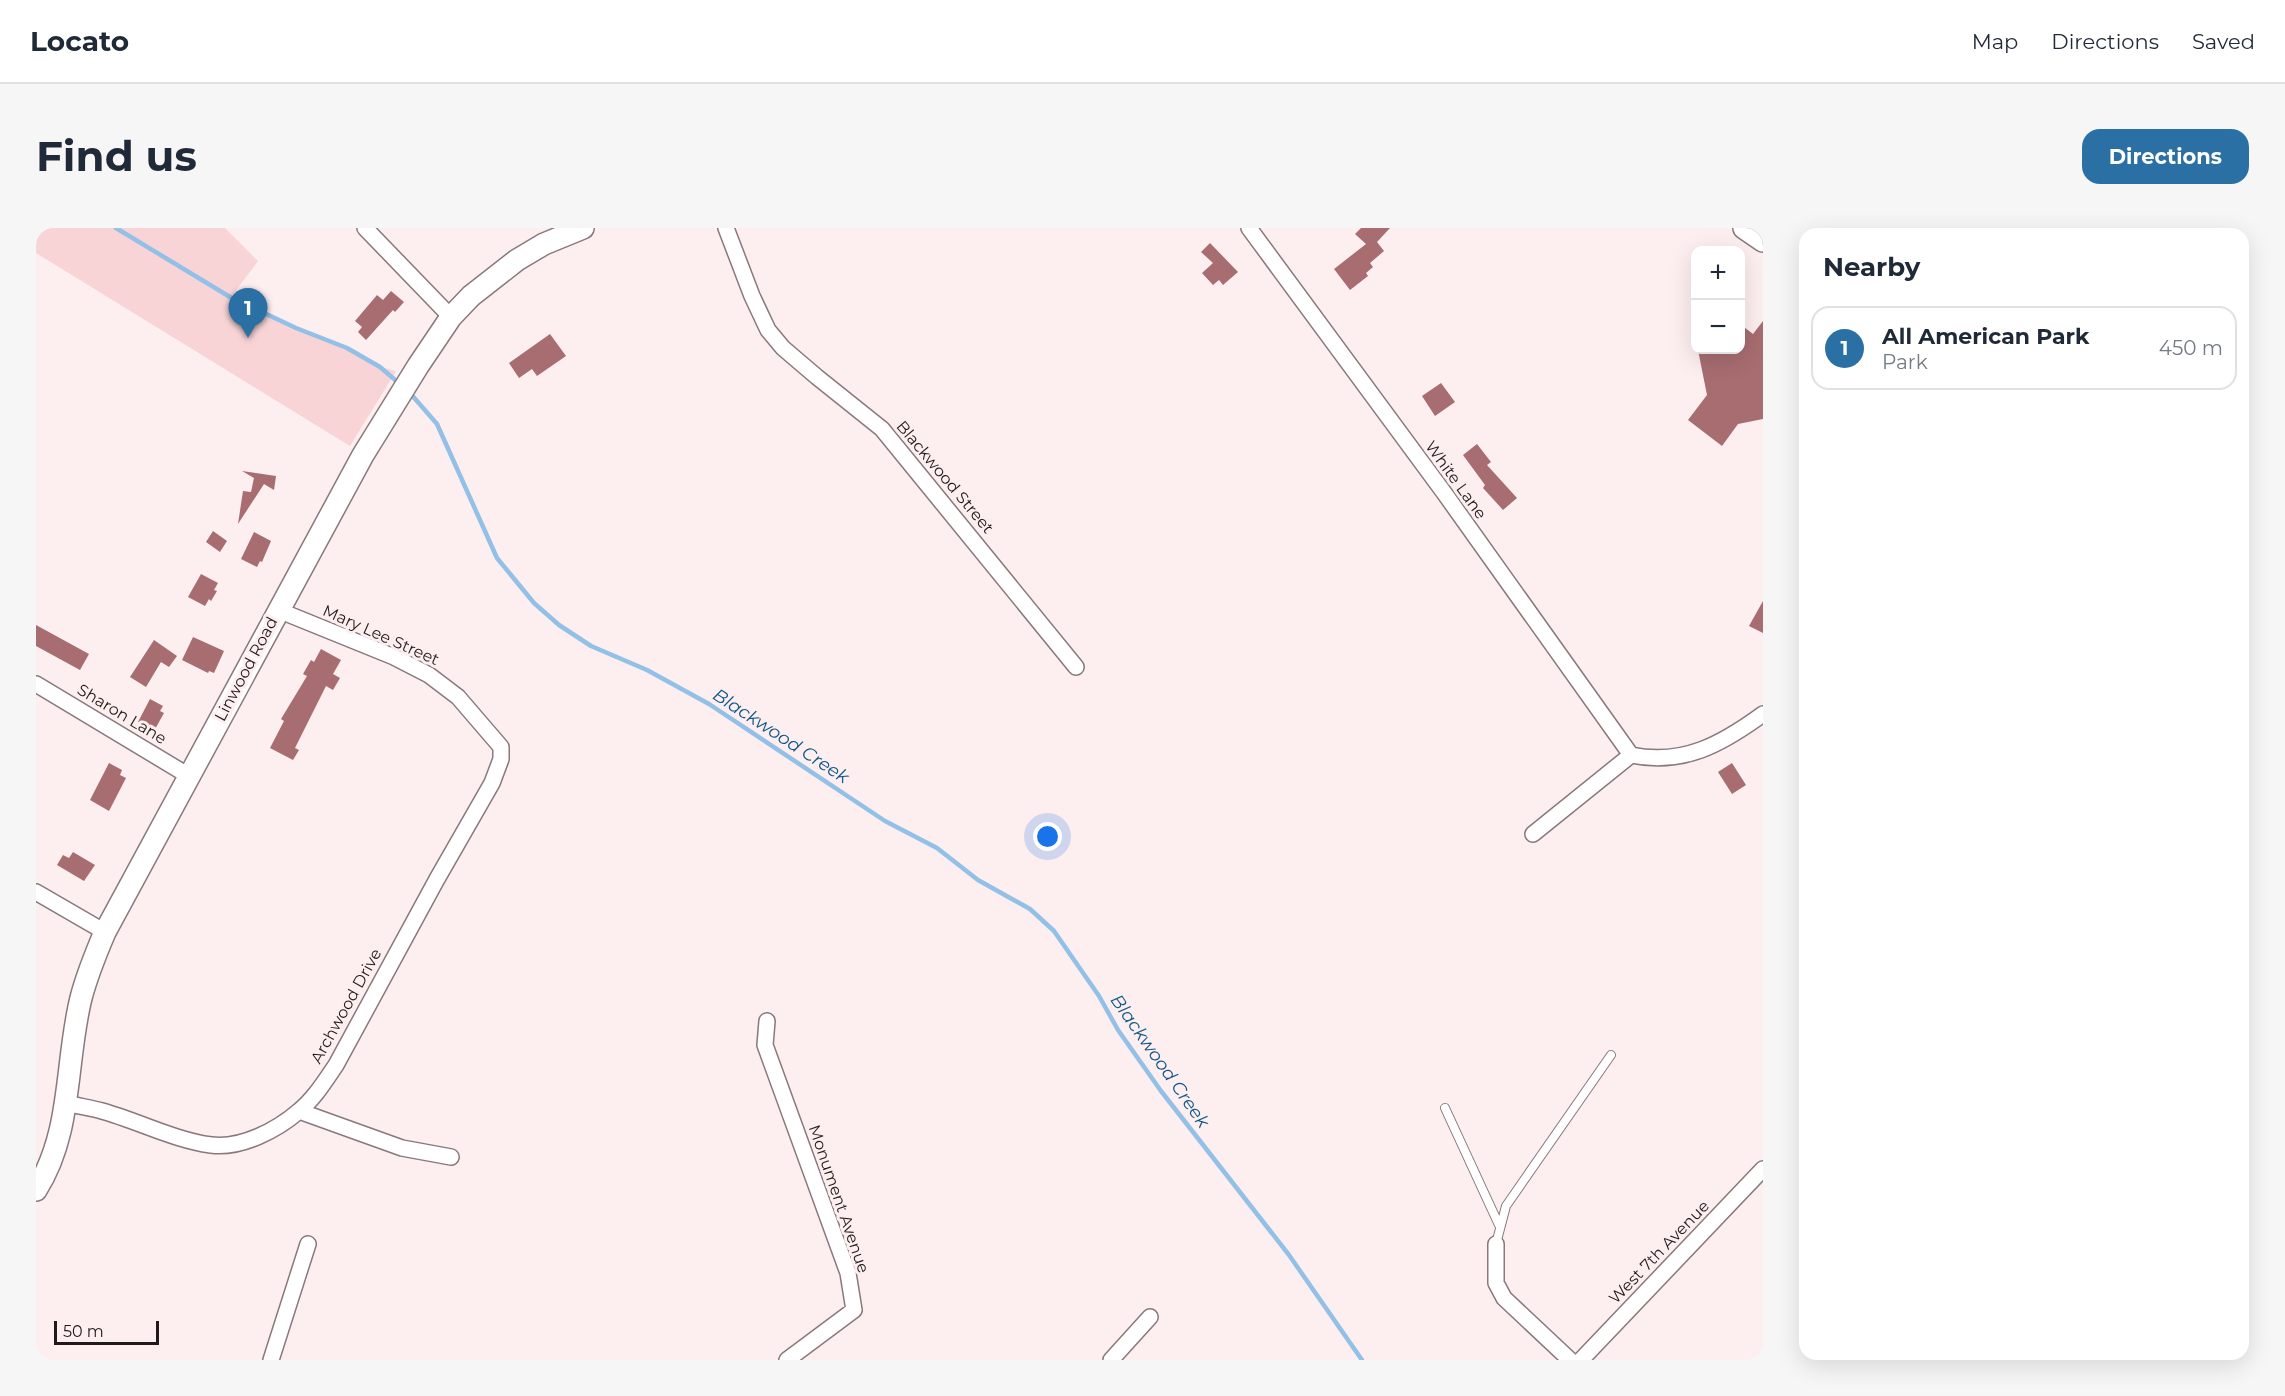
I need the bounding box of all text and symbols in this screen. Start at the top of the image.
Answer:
text: Locato [30,24,129,58]
text: Map [1972,29,2018,54]
text: Directions [2051,29,2159,54]
text: Saved [2192,29,2255,54]
button: Directions [2082,129,2249,184]
text: Find us [36,130,197,182]
map controls [1691,246,1745,354]
button: + [1691,246,1745,300]
text: Nearby [1823,251,1920,283]
pin: 1 [228,288,268,338]
button: − [1691,300,1745,354]
text: All American Park [1882,323,2089,350]
text: 1 [1841,336,1848,360]
text: 450 m [2159,336,2223,360]
text: Park [1882,350,1928,374]
street label: Blackwood Street [892,417,998,538]
street label: White Lane [1421,437,1491,523]
street label: Mary Lee Street [320,601,442,669]
street label: Linwood Road [211,614,281,724]
street label: Sharon Lane [74,680,170,748]
water label: Blackwood Creek [709,684,854,789]
your location [1033,822,1062,851]
street label: Archwood Drive [307,945,385,1067]
water label: Blackwood Creek [1106,990,1215,1133]
street label: Monument Avenue [805,1122,873,1276]
street label: West 7th Avenue [1605,1196,1713,1308]
scale bar [54,1318,159,1346]
text: 50 m [63,1322,104,1341]

